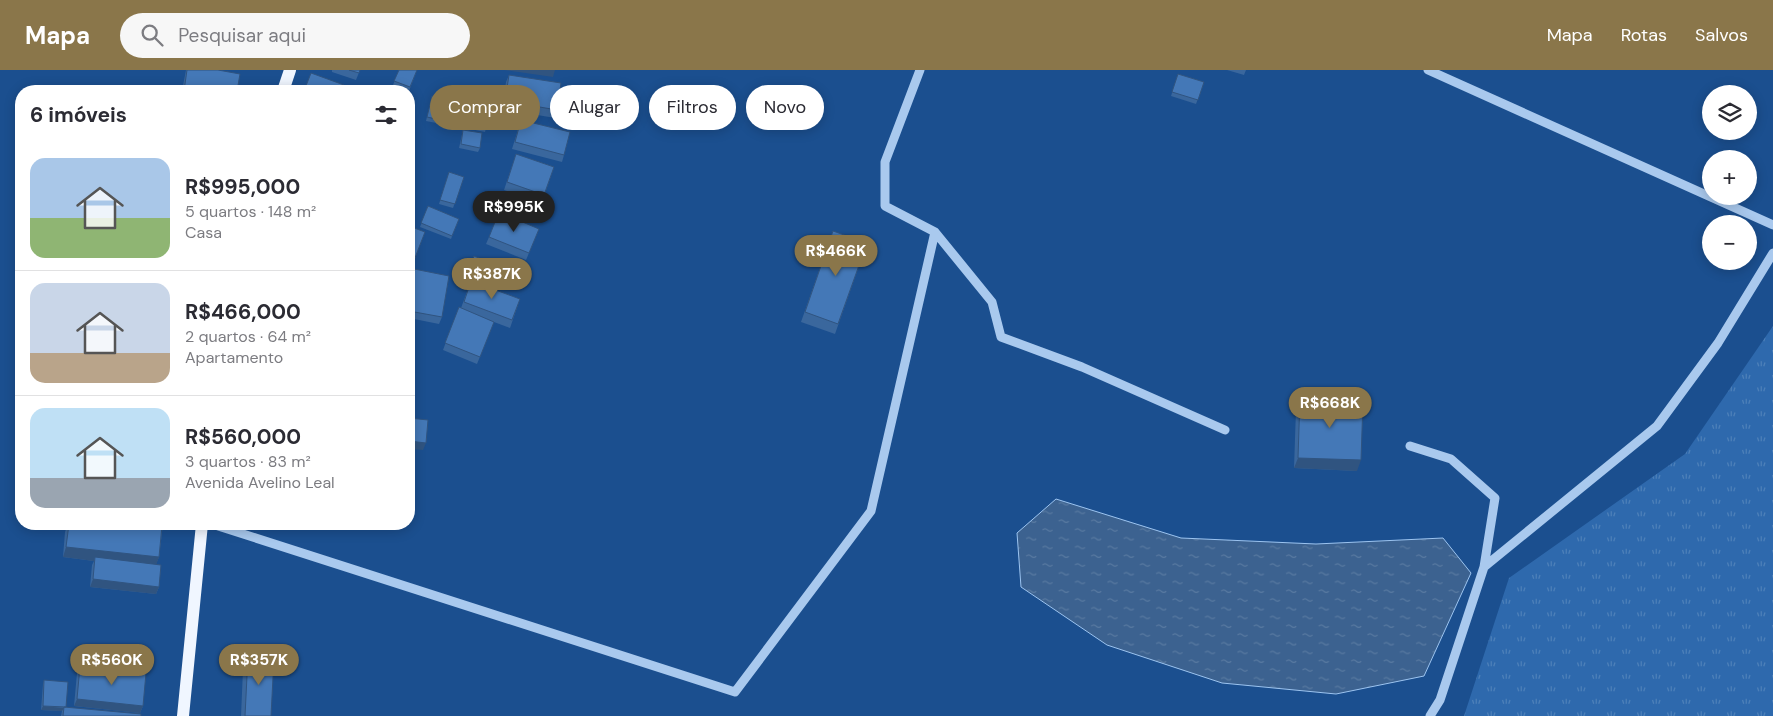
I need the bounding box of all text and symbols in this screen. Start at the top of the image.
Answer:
search box [120,13,470,58]
text: Mapa [25,20,90,51]
icon: search [138,21,166,49]
text: Pesquisar aqui [178,23,306,48]
text: Mapa [1547,23,1593,47]
text: Rotas [1621,23,1667,47]
text: Salvos [1695,23,1748,47]
chip: Comprar [430,85,540,130]
chip: Alugar [550,85,639,130]
chip: Filtros [649,85,736,130]
chip: Novo [746,85,824,130]
map controls [1702,85,1757,270]
button: layers [1702,85,1757,140]
text: 6 imóveis [30,101,127,129]
icon: filters [372,101,400,129]
button: + [1702,150,1757,205]
text: R$995,000 [185,173,300,201]
icon: home [70,178,130,238]
pin: R$995K [473,190,555,233]
text: R$995K [484,196,544,217]
text: 5 quartos · 148 m² [185,201,316,222]
button: − [1702,215,1757,270]
text: Casa [185,222,222,243]
pin: R$466K [795,234,877,277]
text: R$466K [806,240,866,261]
pin: R$387K [451,258,533,300]
text: R$387K [463,263,521,284]
text: R$466,000 [185,298,301,326]
icon: home [70,303,130,363]
text: 2 quartos · 64 m² [185,326,311,347]
text: Apartamento [185,347,283,368]
pin: R$668K [1289,386,1371,429]
text: R$668K [1300,392,1360,413]
text: R$560,000 [185,423,301,451]
icon: home [70,428,130,488]
text: 3 quartos · 83 m² [185,451,311,472]
text: Avenida Avelino Leal [185,472,335,493]
pin: R$560K [71,644,153,686]
pin: R$357K [218,644,300,686]
text: R$560K [81,649,143,670]
text: R$357K [230,649,288,670]

